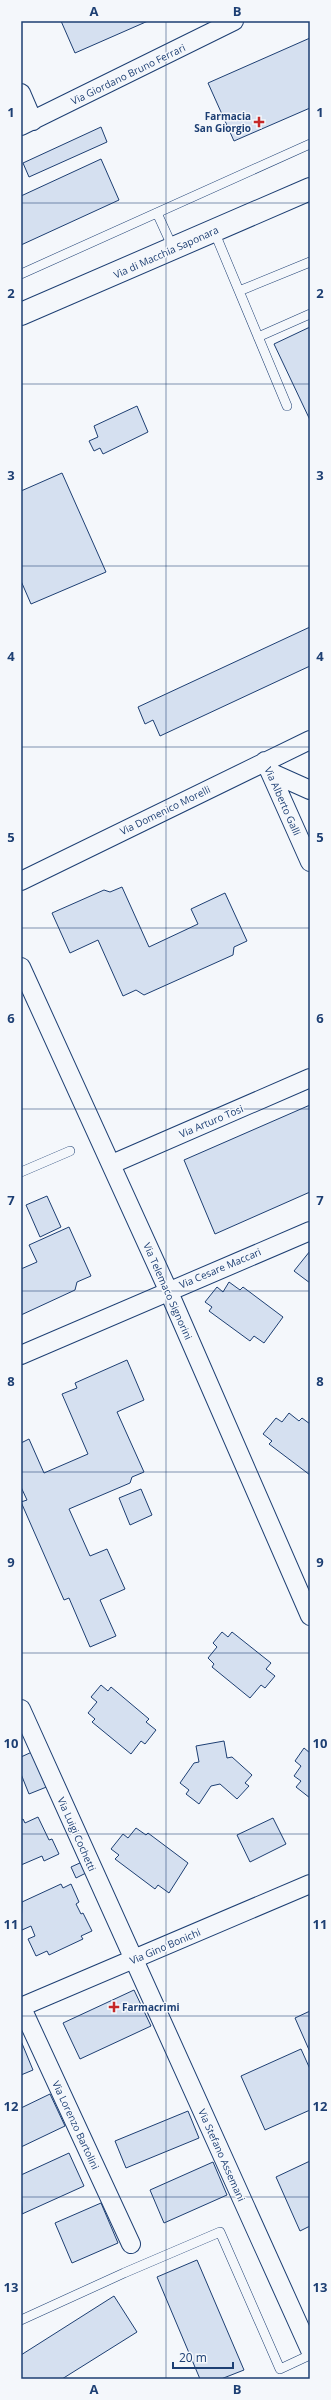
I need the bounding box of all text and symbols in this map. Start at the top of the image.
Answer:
text: A [90,2,99,20]
text: B [233,2,242,20]
street label: Via Giordano Bruno Ferrari [69,40,187,108]
text: 1 [7,103,15,121]
text: 1 [316,103,324,121]
place label: Farmacia San Giorgio [194,109,251,135]
marker: Farmacia San Giorgio [254,117,264,127]
street label: Via di Macchia Saponara [111,223,221,281]
text: 2 [7,284,15,302]
text: 2 [316,284,324,302]
text: 3 [7,466,15,484]
text: 3 [316,466,324,484]
text: 4 [7,647,15,665]
text: 4 [316,647,324,665]
street label: Via Alberto Galli [262,764,304,838]
street label: Via Domenico Morelli [117,782,213,838]
text: 5 [7,828,15,846]
text: 5 [316,828,324,846]
text: 6 [7,1009,15,1027]
text: 6 [316,1009,324,1027]
street label: Via Arturo Tosi [177,1101,245,1141]
text: 7 [7,1191,15,1209]
text: 7 [316,1191,324,1209]
street label: Via Telemaco Signorini [140,1240,196,1342]
street label: Via Cesare Maccari [177,1244,263,1292]
text: 8 [7,1372,15,1390]
text: 8 [316,1372,324,1390]
text: 9 [7,1553,15,1571]
text: 9 [316,1553,324,1571]
text: 10 [4,1734,18,1752]
text: 10 [313,1734,327,1752]
street label: Via Luigi Cochetti [54,1795,100,1873]
text: 11 [4,1915,18,1933]
text: 11 [313,1915,327,1933]
street label: Via Gino Bonichi [127,1925,203,1967]
place label: Farmacrimi [122,2000,180,2014]
marker: Farmacrimi [109,2002,119,2012]
street label: Via Lorenzo Bartolini [49,2078,103,2172]
text: 12 [4,2097,19,2115]
text: 12 [313,2097,328,2115]
street label: Via Stefano Assemani [195,2107,249,2203]
text: 13 [4,2278,18,2296]
text: 13 [313,2278,327,2296]
scale bar [173,2344,233,2370]
text: 20 m [179,2349,207,2366]
text: A [90,2380,99,2398]
text: B [233,2380,242,2398]

